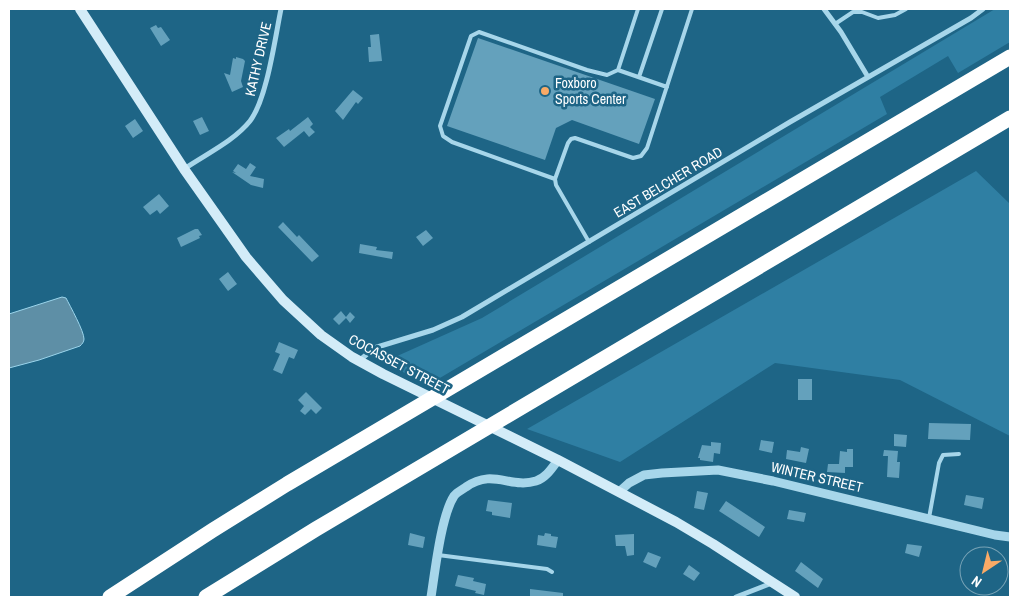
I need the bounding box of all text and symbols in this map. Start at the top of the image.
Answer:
street label: KATHY DRIVE [241,20,275,98]
place label: Foxboro Sports Center [555,74,626,108]
marker: Foxboro Sports Center [539,85,551,97]
street label: EAST BELCHER ROAD [610,142,726,222]
street label: COCASSET STREET [346,330,452,398]
street label: WINTER STREET [769,458,865,496]
north arrow [959,546,1009,596]
text: N [968,572,985,591]

